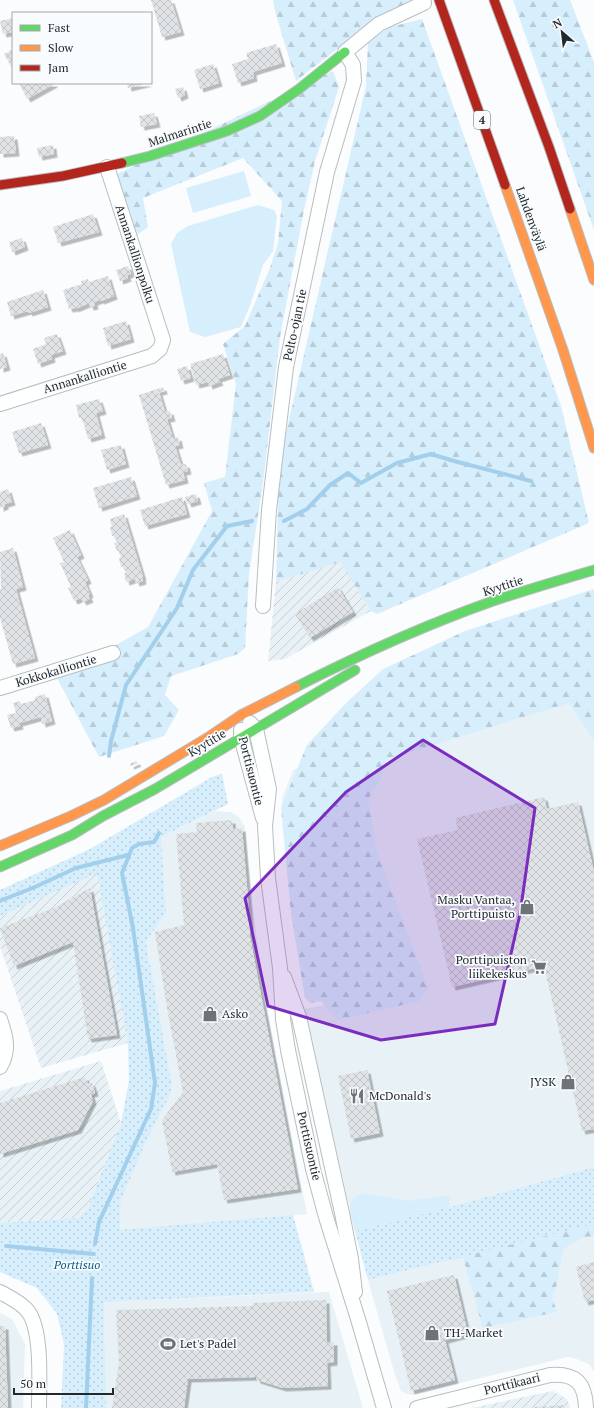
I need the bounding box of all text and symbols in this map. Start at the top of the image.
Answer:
legend [12,12,152,84]
north arrow [542,12,582,52]
text: N [550,15,565,31]
text: Fast [48,20,71,35]
text: Slow [48,40,74,55]
text: Jam [48,60,69,75]
road number: 4 [474,111,490,129]
street label: Malmarintie [146,115,214,150]
street label: Lahdenväylä [513,185,550,253]
street label: Annankallionpolku [112,203,158,305]
street label: Pelto-ojan tie [280,288,309,362]
street label: Annankalliontie [41,357,128,396]
street label: Kyytitie [481,572,525,599]
street label: Kokkokalliontie [14,651,98,690]
street label: Kyytitie [185,725,228,760]
street label: Porttisuontie [236,735,267,807]
place label: Masku Vantaa, Porttipuisto [437,892,515,921]
shop icon: Masku Vantaa, Porttipuisto [518,898,536,916]
place label: Porttipuiston liikekeskus [456,952,527,981]
supermarket icon: Porttipuiston liikekeskus [530,958,548,976]
shop icon: Asko [201,1005,219,1023]
place label: Asko [222,1006,248,1021]
shop icon: JYSK [559,1073,577,1091]
place label: JYSK [530,1074,556,1089]
restaurant icon: McDonald's [348,1087,366,1105]
place label: McDonald's [369,1088,431,1103]
street label: Porttisuontie [294,1110,325,1182]
park label: Porttisuo [53,1257,100,1272]
shop icon: TH-Market [423,1324,441,1342]
place label: TH-Market [444,1325,503,1340]
sports icon: Let's Padel [159,1335,177,1353]
place label: Let's Padel [180,1336,237,1351]
street label: Porttikaari [482,1369,542,1398]
scale bar [14,1370,113,1396]
text: 50 m [20,1376,47,1391]

